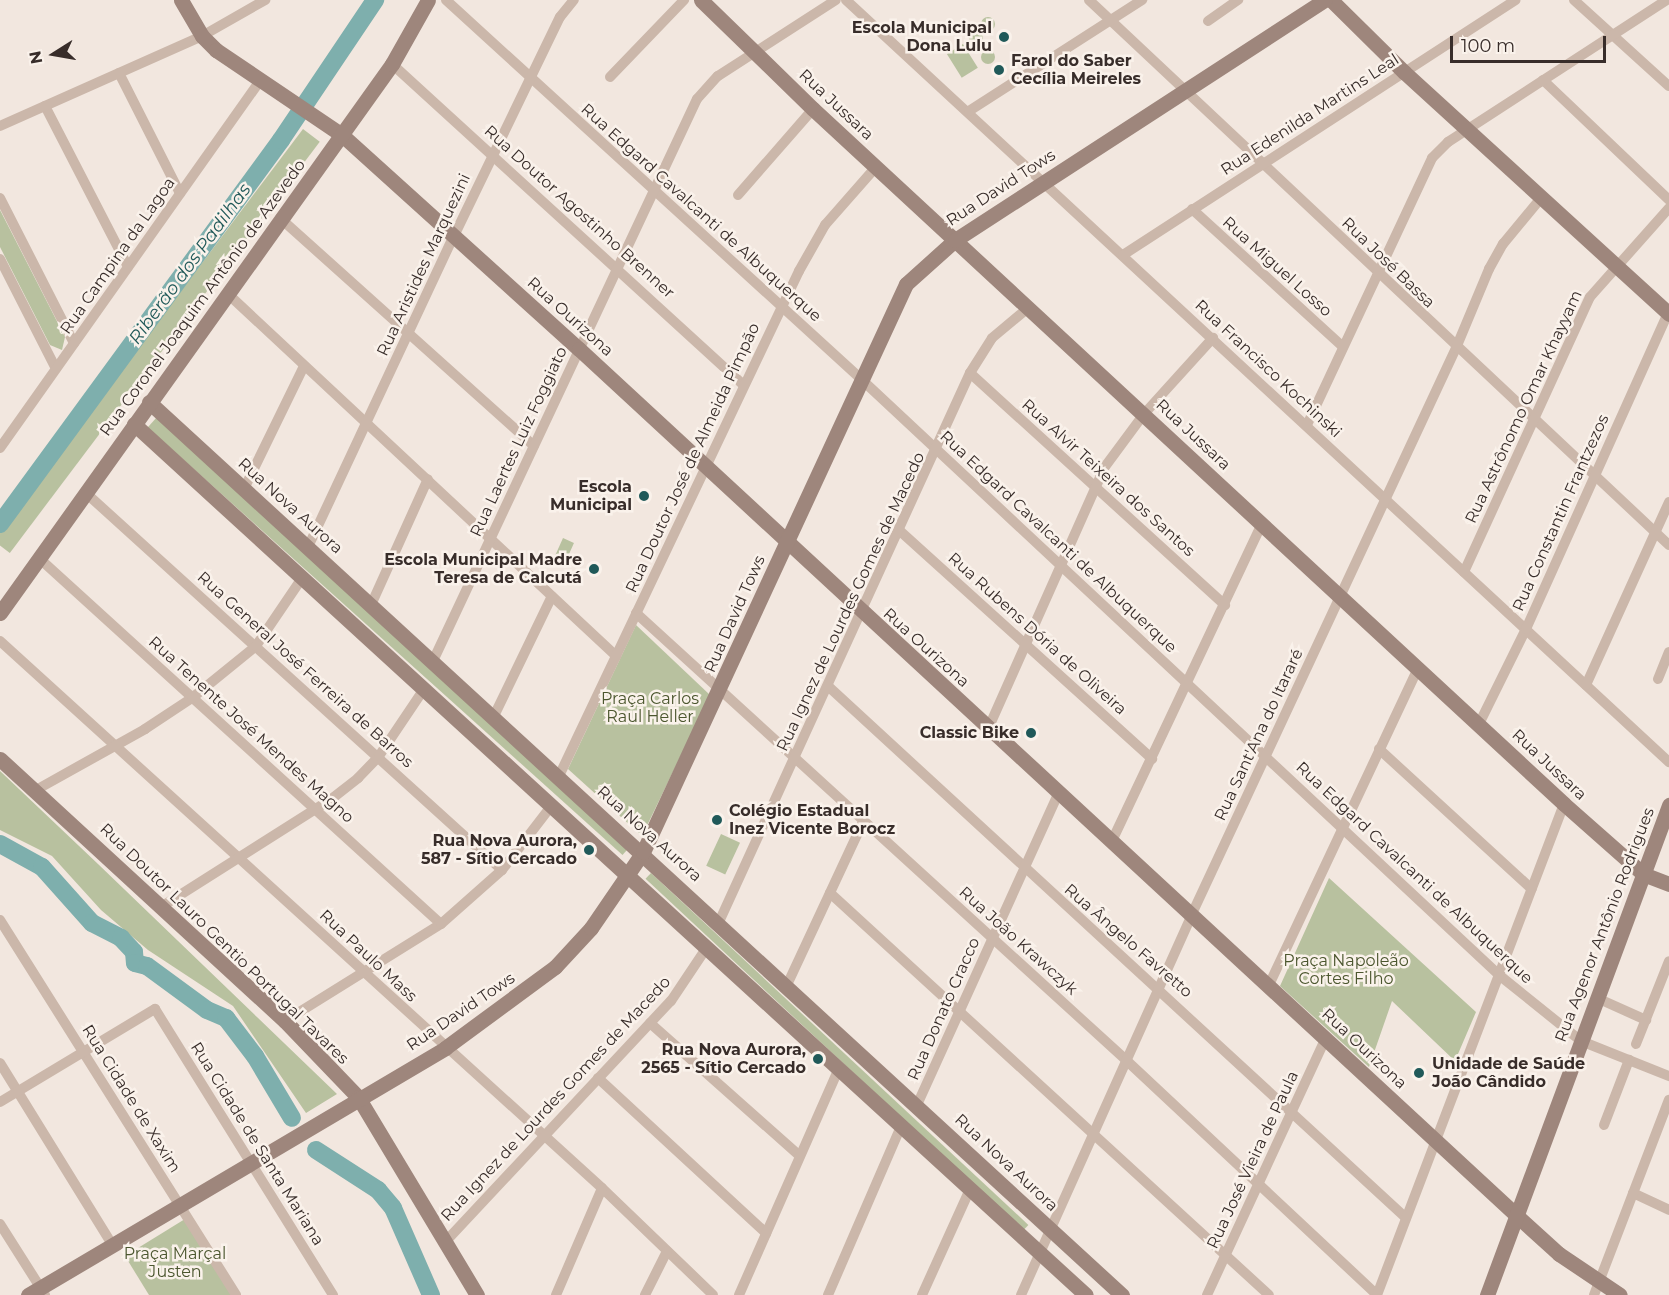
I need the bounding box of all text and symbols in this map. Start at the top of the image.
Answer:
place label: Escola Municipal Dona Lulu [852,18,992,56]
north arrow [24,24,84,84]
scale bar [1453,24,1609,62]
marker: Escola Municipal Dona Lulu [997,30,1011,44]
text: 100 m [1461,35,1515,57]
text: N [25,49,46,66]
street label: Rua Edenilda Martins Leal [1217,50,1403,180]
place label: Farol do Saber Cecília Meireles [1011,51,1141,89]
marker: Farol do Saber Cecília Meireles [992,63,1006,77]
street label: Rua Jussara [795,66,877,144]
street label: Rua Edgard Cavalcanti de Albuquerque [577,100,825,326]
street label: Rua Doutor Agostinho Brenner [480,121,678,303]
street label: Rua David Tows [943,146,1059,230]
street label: Rua Coronel Joaquim Antônio de Azevedo [96,156,310,440]
street label: Rua Aristides Marquezini [373,171,475,359]
street label: Rua Campina da Lagoa [57,174,179,338]
water label: Riberão dos Padilhas [125,180,255,348]
street label: Rua Miguel Losso [1218,213,1336,321]
street label: Rua José Bassa [1337,214,1439,312]
street label: Rua Ourizona [523,273,617,361]
street label: Rua Astrônomo Omar Khayyam [1461,287,1587,527]
street label: Rua Francisco Kochinski [1191,296,1345,442]
street label: Rua Doutor José de Almeida Pimpão [622,320,764,596]
street label: Rua Laertes Luiz Foggiato [466,344,572,540]
street label: Rua Alvir Teixeira dos Santos [1018,395,1198,561]
street label: Rua Jussara [1152,396,1234,474]
street label: Rua Constantin Frantzezos [1509,411,1613,615]
street label: Rua Edgard Cavalcanti de Albuquerque [936,427,1180,657]
street label: Rua Ignez de Lourdes Gomes de Macedo [773,449,929,755]
street label: Rua Nova Aurora [234,454,346,558]
place label: Escola Municipal [550,477,632,515]
marker: Escola Municipal [637,489,651,503]
street label: Rua Rubens Dória de Oliveira [944,549,1130,719]
place label: Escola Municipal Madre Teresa de Calcutá [384,550,582,588]
street label: Rua David Tows [701,552,769,676]
marker: Escola Municipal Madre Teresa de Calcutá [587,562,601,576]
street label: Rua General José Ferreira de Barros [193,568,417,772]
street label: Rua Ourizona [879,604,973,692]
street label: Rua Tenente José Mendes Magno [144,633,358,827]
street label: Rua Sant'Ana do Itararé [1211,646,1307,824]
park label: Praça Carlos Raul Heller [601,689,699,727]
place label: Classic Bike [920,723,1019,743]
marker: Classic Bike [1024,726,1038,740]
street label: Rua Jussara [1508,726,1590,804]
street label: Rua Edgard Cavalcanti de Albuquerque [1292,758,1536,988]
street label: Rua Nova Aurora [593,782,705,886]
place label: Colégio Estadual Inez Vicente Borocz [729,801,895,839]
street label: Rua Agenor Antônio Rodrigues [1551,805,1659,1045]
marker: Colégio Estadual Inez Vicente Borocz [710,813,724,827]
street label: Rua Doutor Lauro Gentio Portugal Tavares [96,820,352,1068]
place label: Rua Nova Aurora, 587 - Sítio Cercado [421,831,577,869]
marker: Rua Nova Aurora, 587 - Sítio Cercado [582,843,596,857]
street label: Rua Ângelo Favretto [1060,880,1196,1002]
street label: Rua João Krawczyk [955,883,1081,999]
street label: Rua Paulo Mass [315,906,421,1006]
street label: Rua Donato Cracco [904,935,984,1083]
park label: Praça Napoleão Cortes Filho [1283,951,1409,989]
street label: Rua David Tows [403,969,519,1055]
street label: Rua Ignez de Lourdes Gomes de Macedo [437,973,675,1225]
street label: Rua Ourizona [1318,1005,1410,1093]
street label: Rua Cidade de Xaxim [78,1021,184,1177]
street label: Rua Cidade de Santa Mariana [186,1039,328,1249]
place label: Rua Nova Aurora, 2565 - Sítio Cercado [641,1040,806,1078]
marker: Rua Nova Aurora, 2565 - Sítio Cercado [811,1052,825,1066]
place label: Unidade de Saúde João Cândido [1432,1054,1585,1092]
marker: Unidade de Saúde João Cândido [1410,1064,1428,1082]
street label: Rua José Vieira de Paula [1203,1068,1303,1252]
street label: Rua Nova Aurora [950,1110,1062,1216]
park label: Praça Marçal Justen [124,1244,226,1282]

